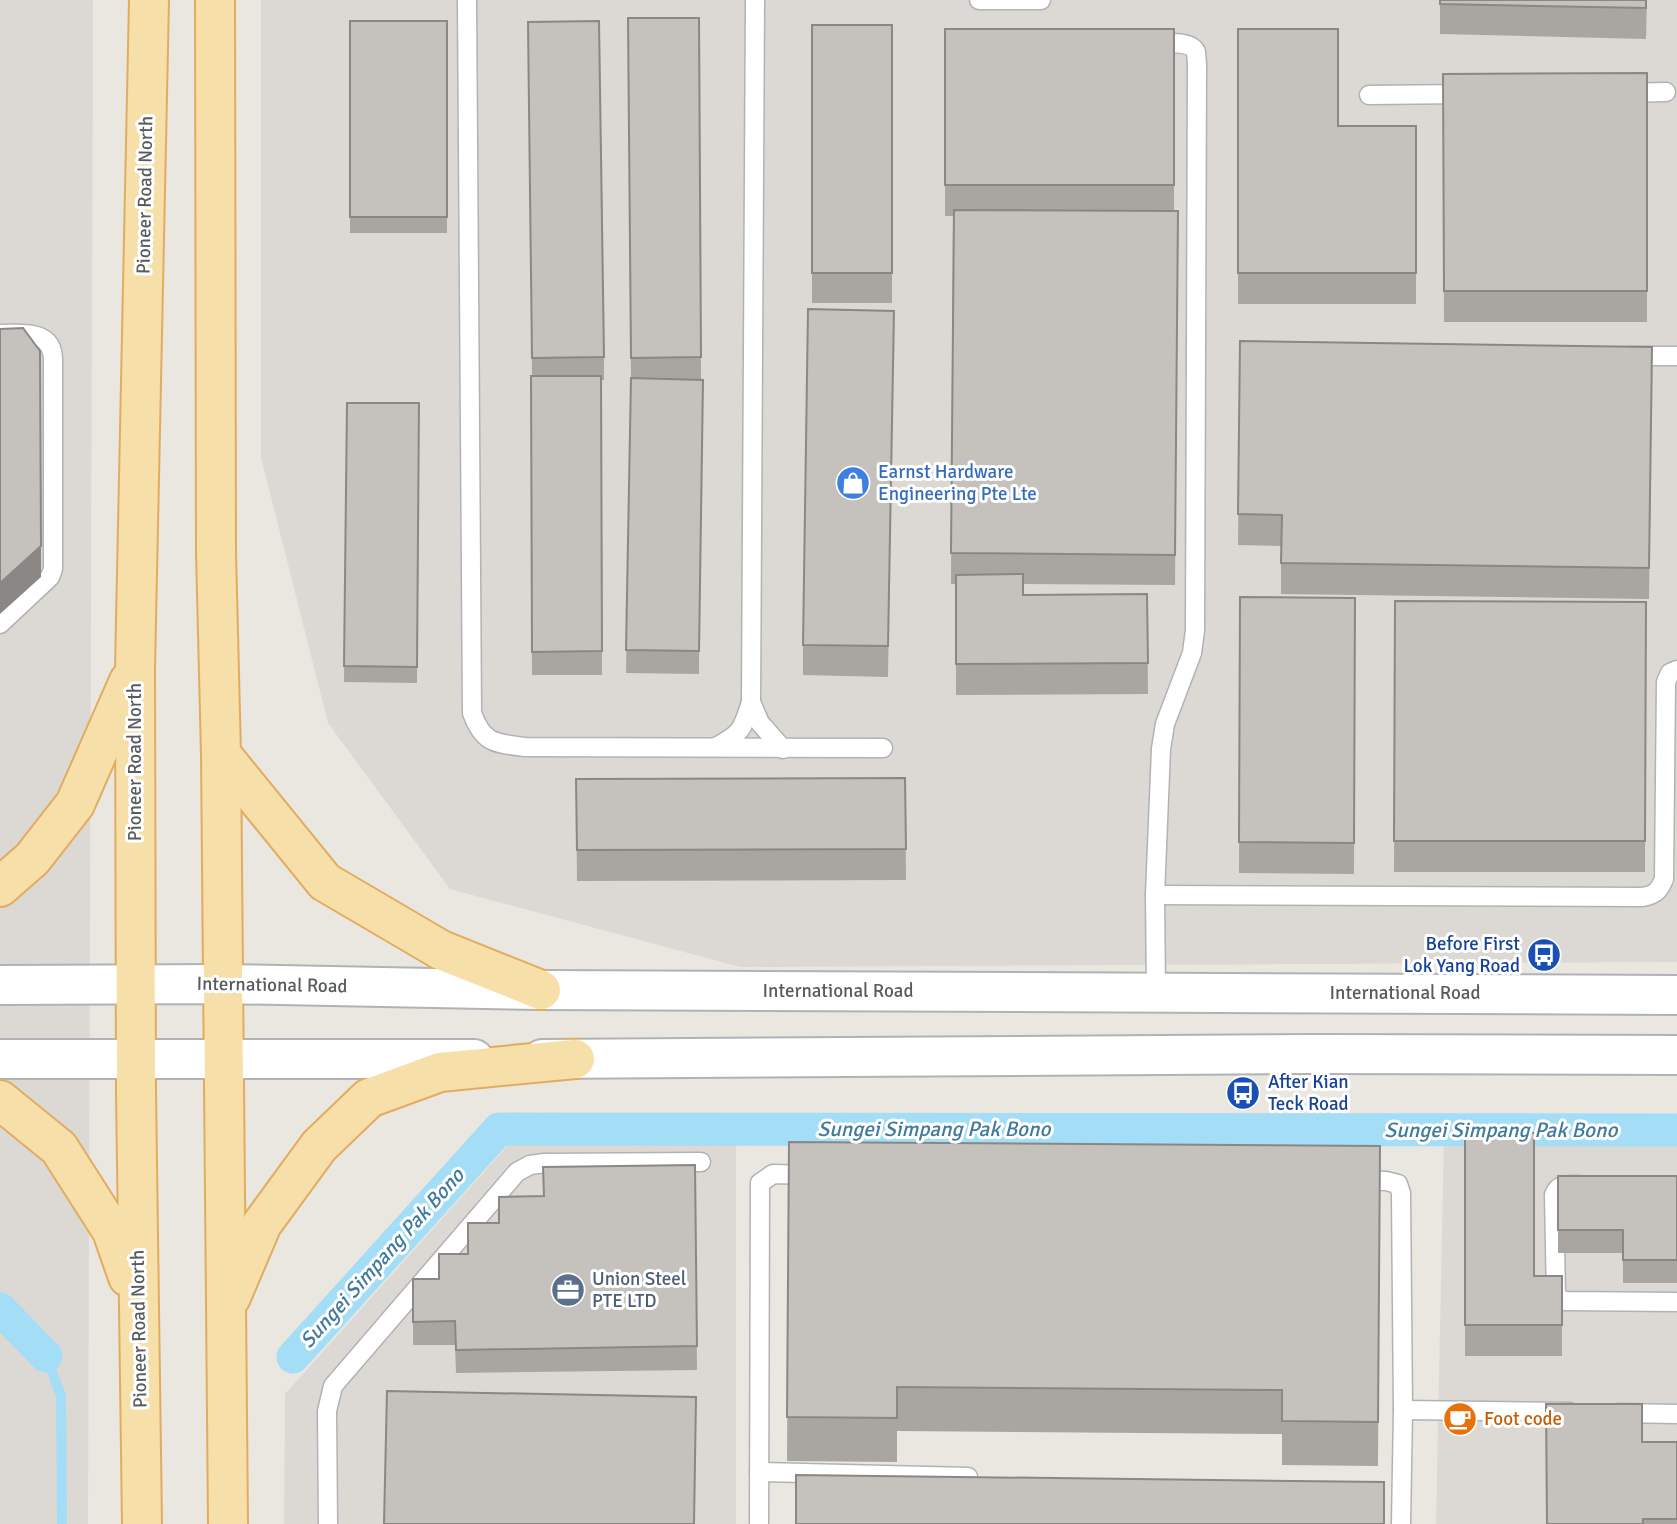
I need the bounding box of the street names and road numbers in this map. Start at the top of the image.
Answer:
street label: Pioneer Road North [132,116,158,274]
street label: Pioneer Road North [123,683,147,841]
street label: International Road [196,972,348,998]
street label: International Road [763,979,913,1003]
street label: International Road [1330,981,1480,1005]
street label: Pioneer Road North [126,1250,152,1408]

